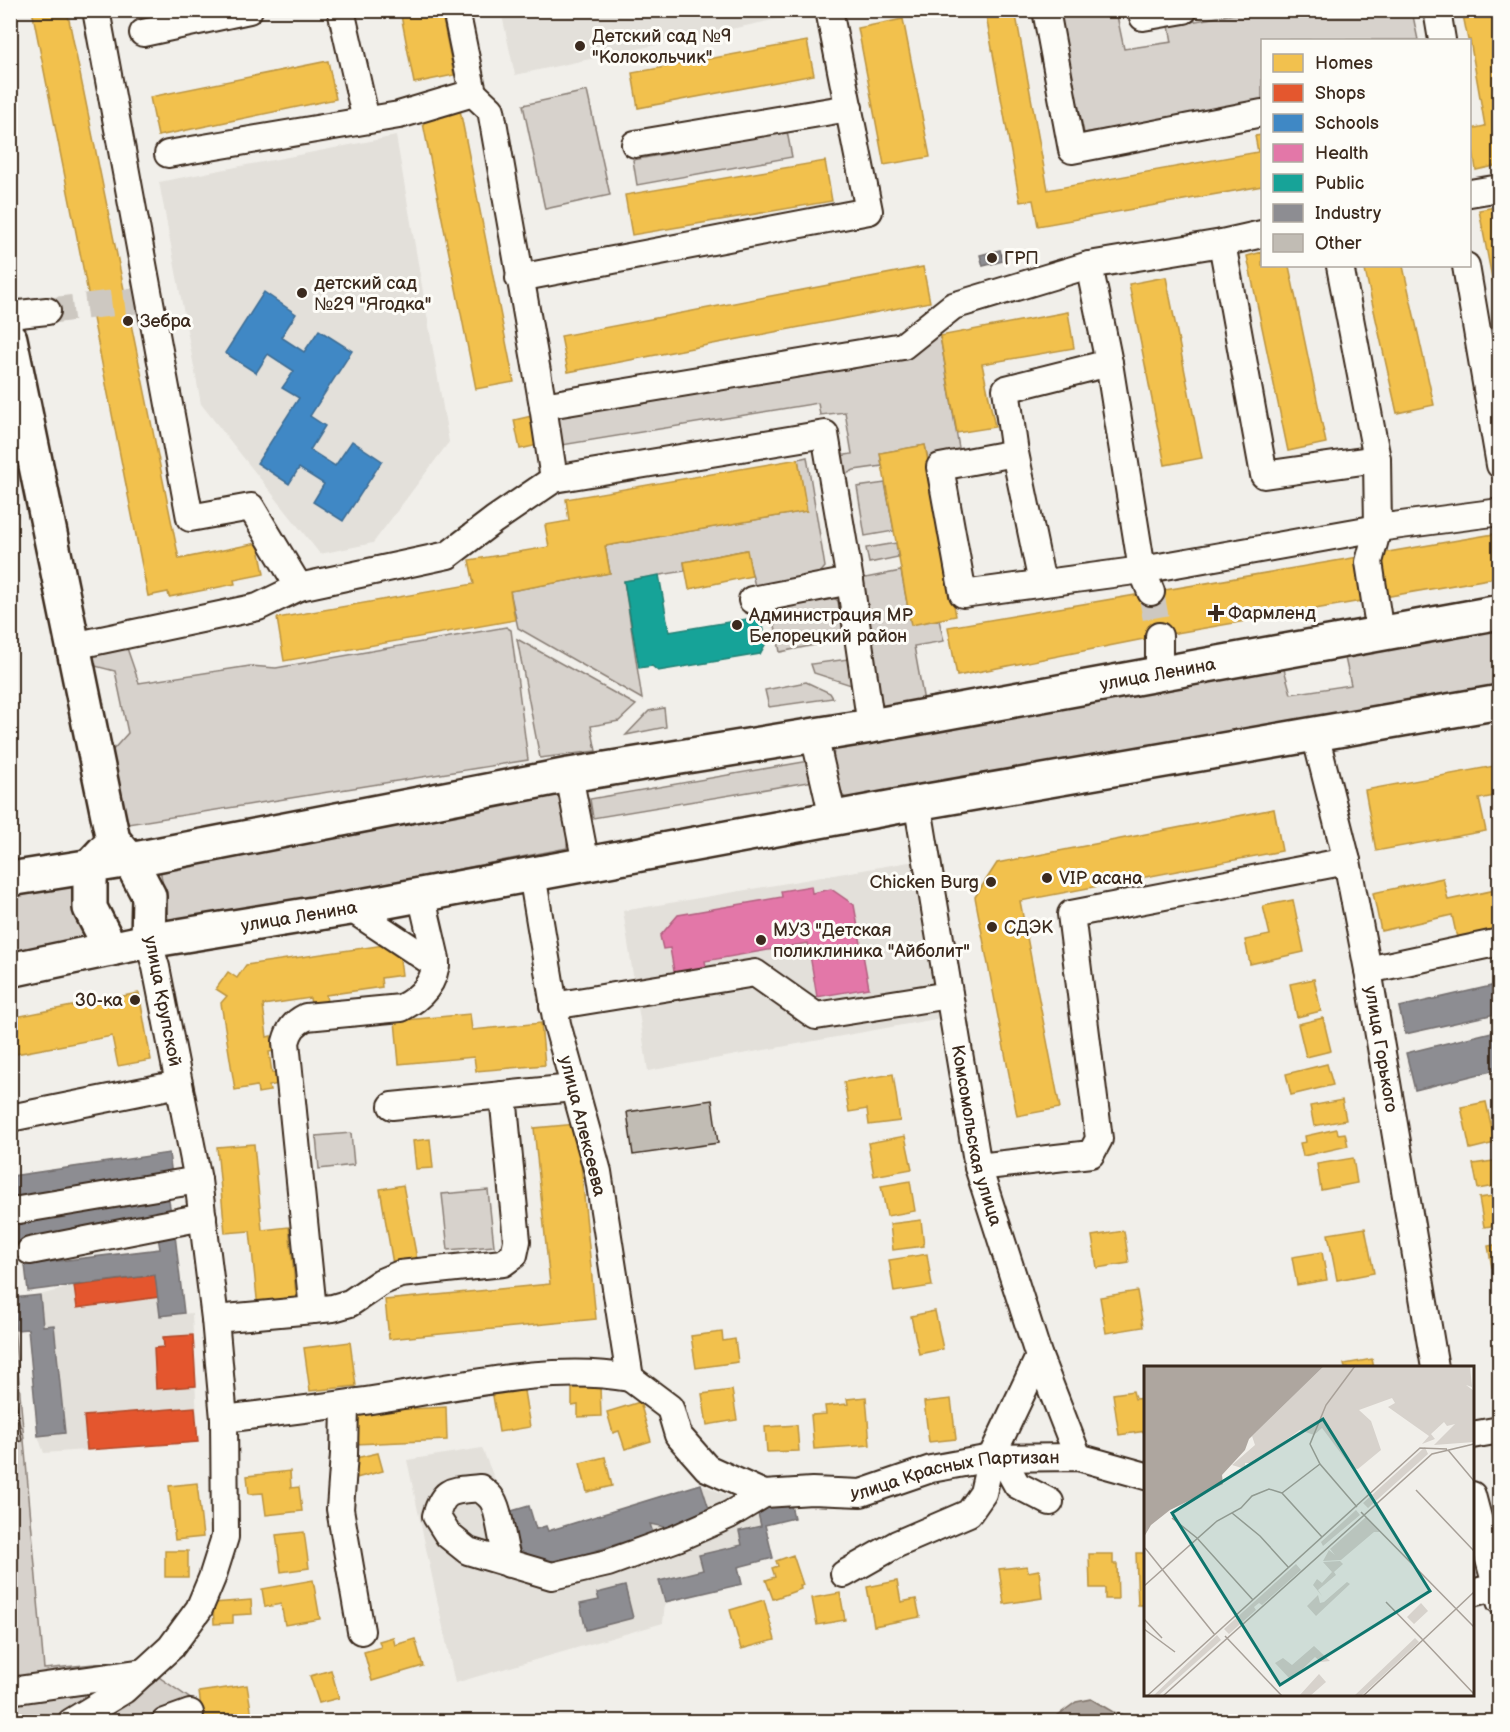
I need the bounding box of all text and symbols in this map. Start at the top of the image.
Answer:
place label: Детский сад №9 "Колокольчик" [592,26,731,68]
marker: Детский сад №9 "Колокольчик" [573,39,587,53]
legend [1261,39,1471,267]
text: Homes [1315,53,1373,74]
text: Shops [1315,83,1366,104]
text: Schools [1315,113,1379,134]
text: Health [1315,143,1369,164]
text: Public [1315,173,1364,194]
text: Industry [1315,203,1382,224]
text: Other [1315,233,1362,254]
place label: ГРП [1004,248,1039,269]
marker: ГРП [985,251,999,265]
place label: детский сад №29 "Ягодка" [314,273,432,315]
marker: детский сад №29 "Ягодка" [295,286,309,300]
place label: Зебра [140,311,192,332]
marker: Зебра [121,314,135,328]
place label: Фармленд [1228,603,1316,624]
place label: Администрация МР Белорецкий район [748,605,914,647]
marker: Фармленд [1209,606,1223,620]
marker: Администрация МР Белорецкий район [730,618,744,632]
street label: улица Ленина [1098,654,1218,695]
place label: VIP асана [1059,868,1143,889]
marker: VIP асана [1040,871,1054,885]
place label: Chicken Burg [869,872,979,893]
marker: Chicken Burg [984,875,998,889]
street label: улица Ленина [239,897,359,937]
place label: СДЭК [1004,917,1053,938]
place label: МУЗ "Детская поликлиника "Айболит" [773,920,970,962]
marker: СДЭК [985,920,999,934]
marker: МУЗ "Детская поликлиника "Айболит" [754,933,768,947]
street label: улица Крупской [140,934,185,1068]
street label: улица Горького [1360,984,1402,1114]
place label: 30-ка [75,990,123,1011]
marker: 30-ка [128,993,142,1007]
street label: Комсомольская улица [947,1043,1006,1229]
street label: улица Алексеева [555,1054,610,1199]
inset map [1144,1366,1474,1696]
street label: улица Красных Партизан [850,1447,1060,1504]

